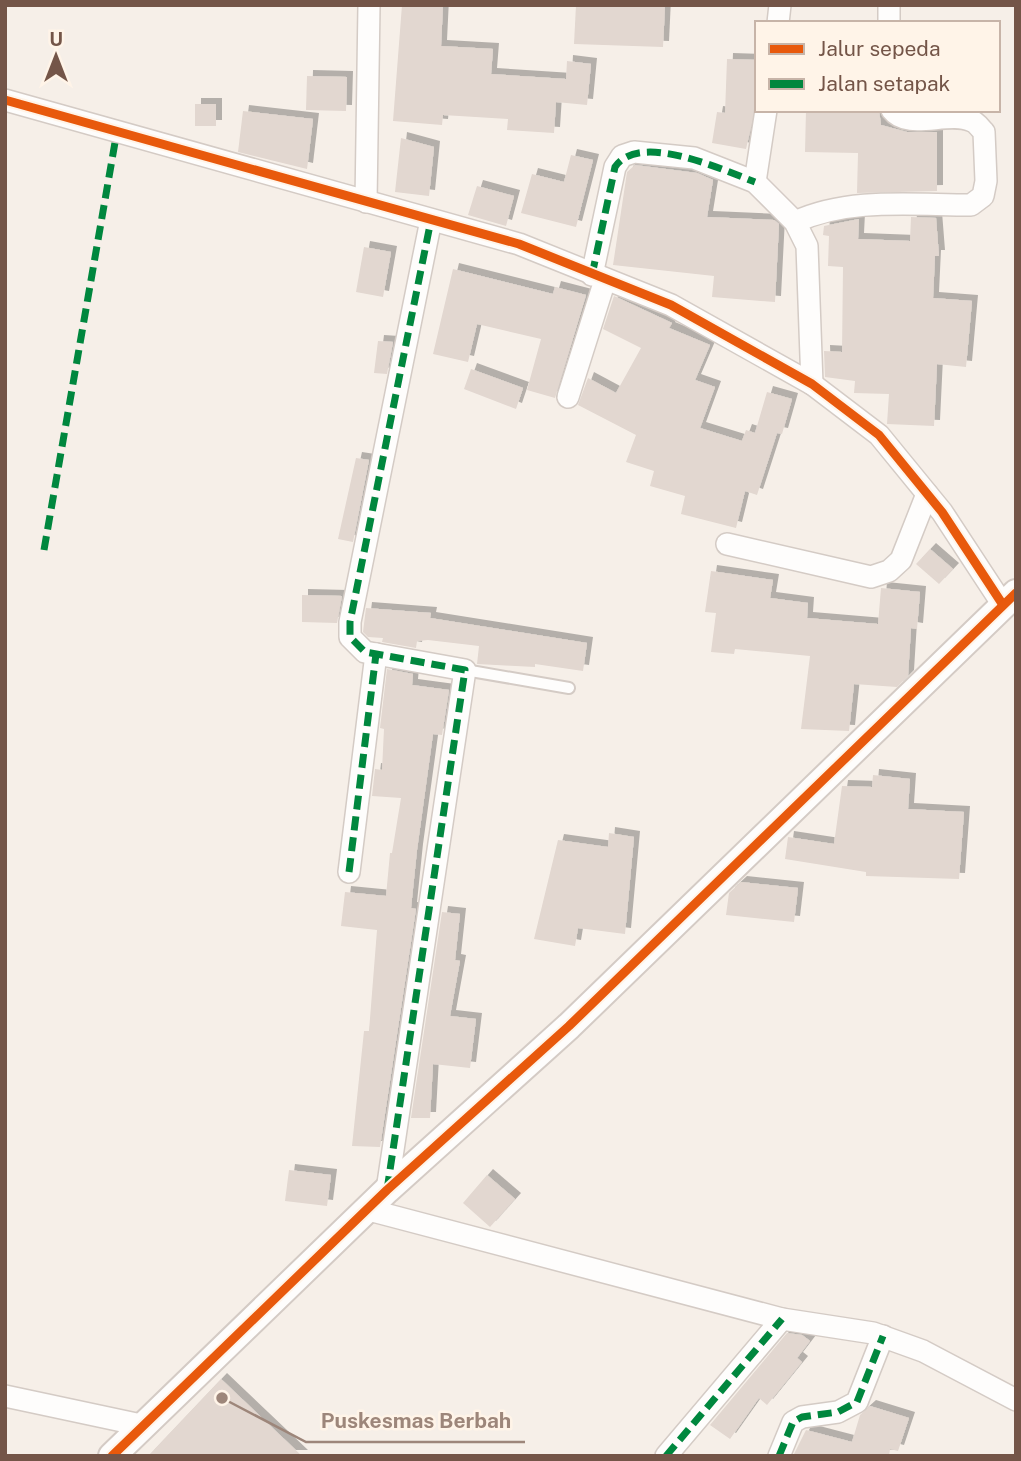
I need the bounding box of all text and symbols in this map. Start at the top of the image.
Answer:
north arrow [21,21,91,91]
legend [755,21,1000,112]
text: U [49,28,63,50]
text: Jalur sepeda [818,36,941,61]
text: Jalan setapak [818,71,951,96]
callout: Puskesmas Berbah [306,1400,525,1442]
text: Puskesmas Berbah [321,1408,511,1433]

